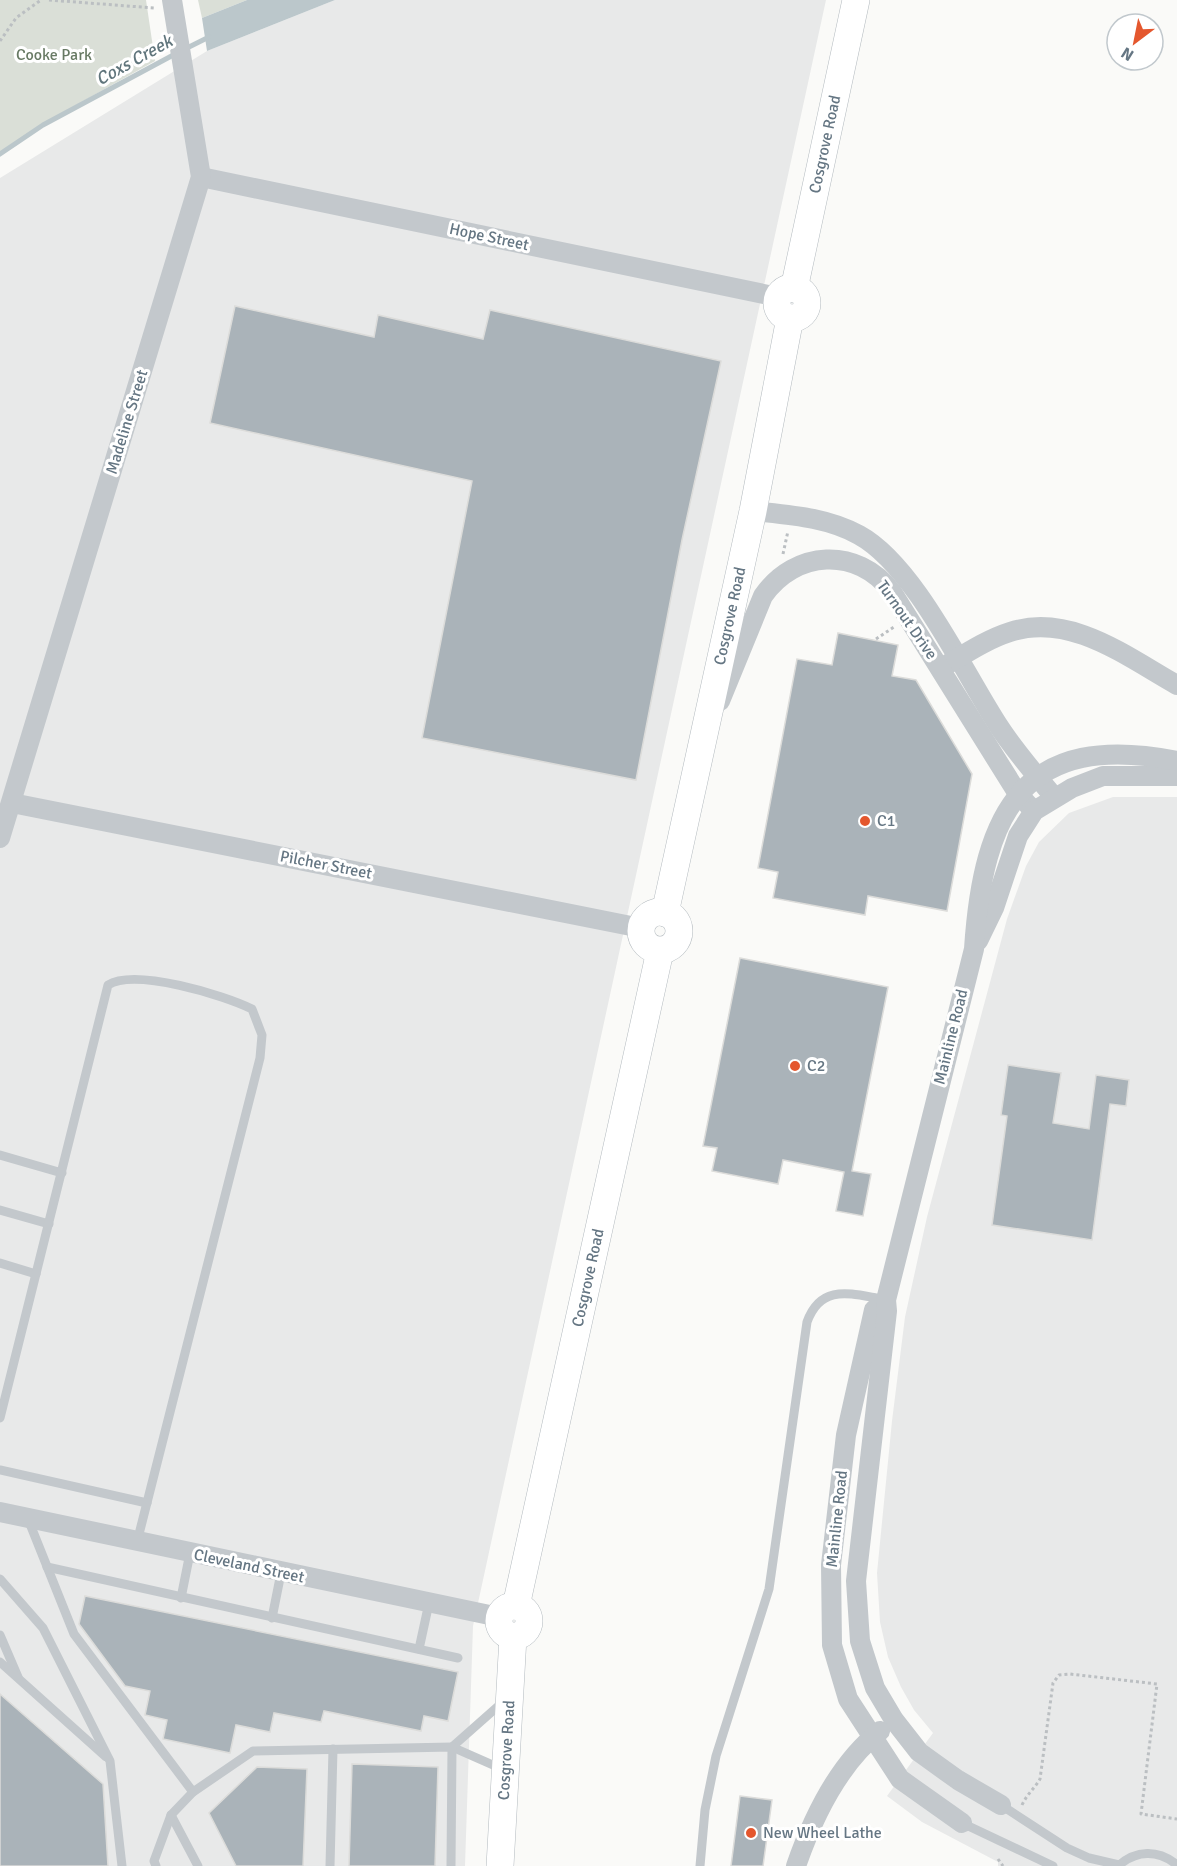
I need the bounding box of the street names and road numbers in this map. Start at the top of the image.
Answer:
street label: Cosgrove Road [805,93,845,195]
street label: Hope Street [447,219,531,255]
street label: Madeline Street [102,367,153,477]
street label: Cosgrove Road [710,565,750,667]
street label: Turnout Drive [872,577,942,663]
street label: Pilcher Street [278,846,374,884]
street label: Mainline Road [929,987,973,1087]
street label: Cosgrove Road [568,1227,609,1329]
street label: Mainline Road [822,1469,852,1569]
street label: Cleveland Street [192,1545,306,1588]
street label: Cosgrove Road [494,1700,519,1801]

